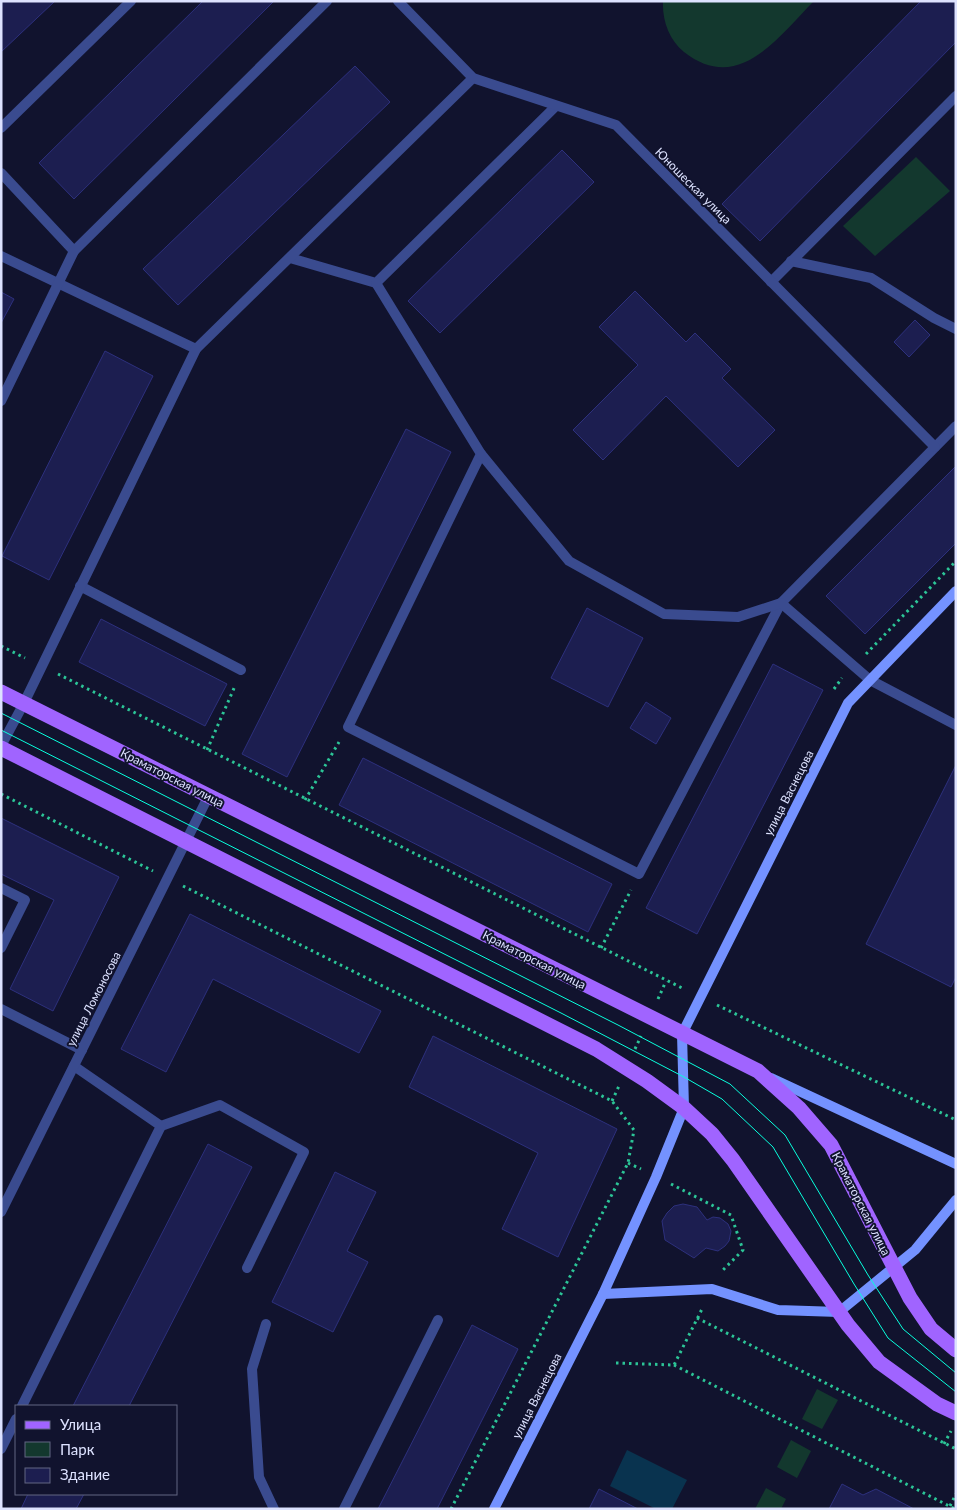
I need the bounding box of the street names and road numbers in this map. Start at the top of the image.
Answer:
street label: Юношеская улица [652,144,735,227]
street label: Краматорская улица [118,745,226,810]
street label: улица Васнецова [760,747,817,838]
street label: Краматорская улица [480,927,588,992]
street label: улица Ломоносова [63,949,124,1049]
street label: Краматорская улица [829,1150,894,1258]
street label: улица Васнецова [508,1350,565,1441]

